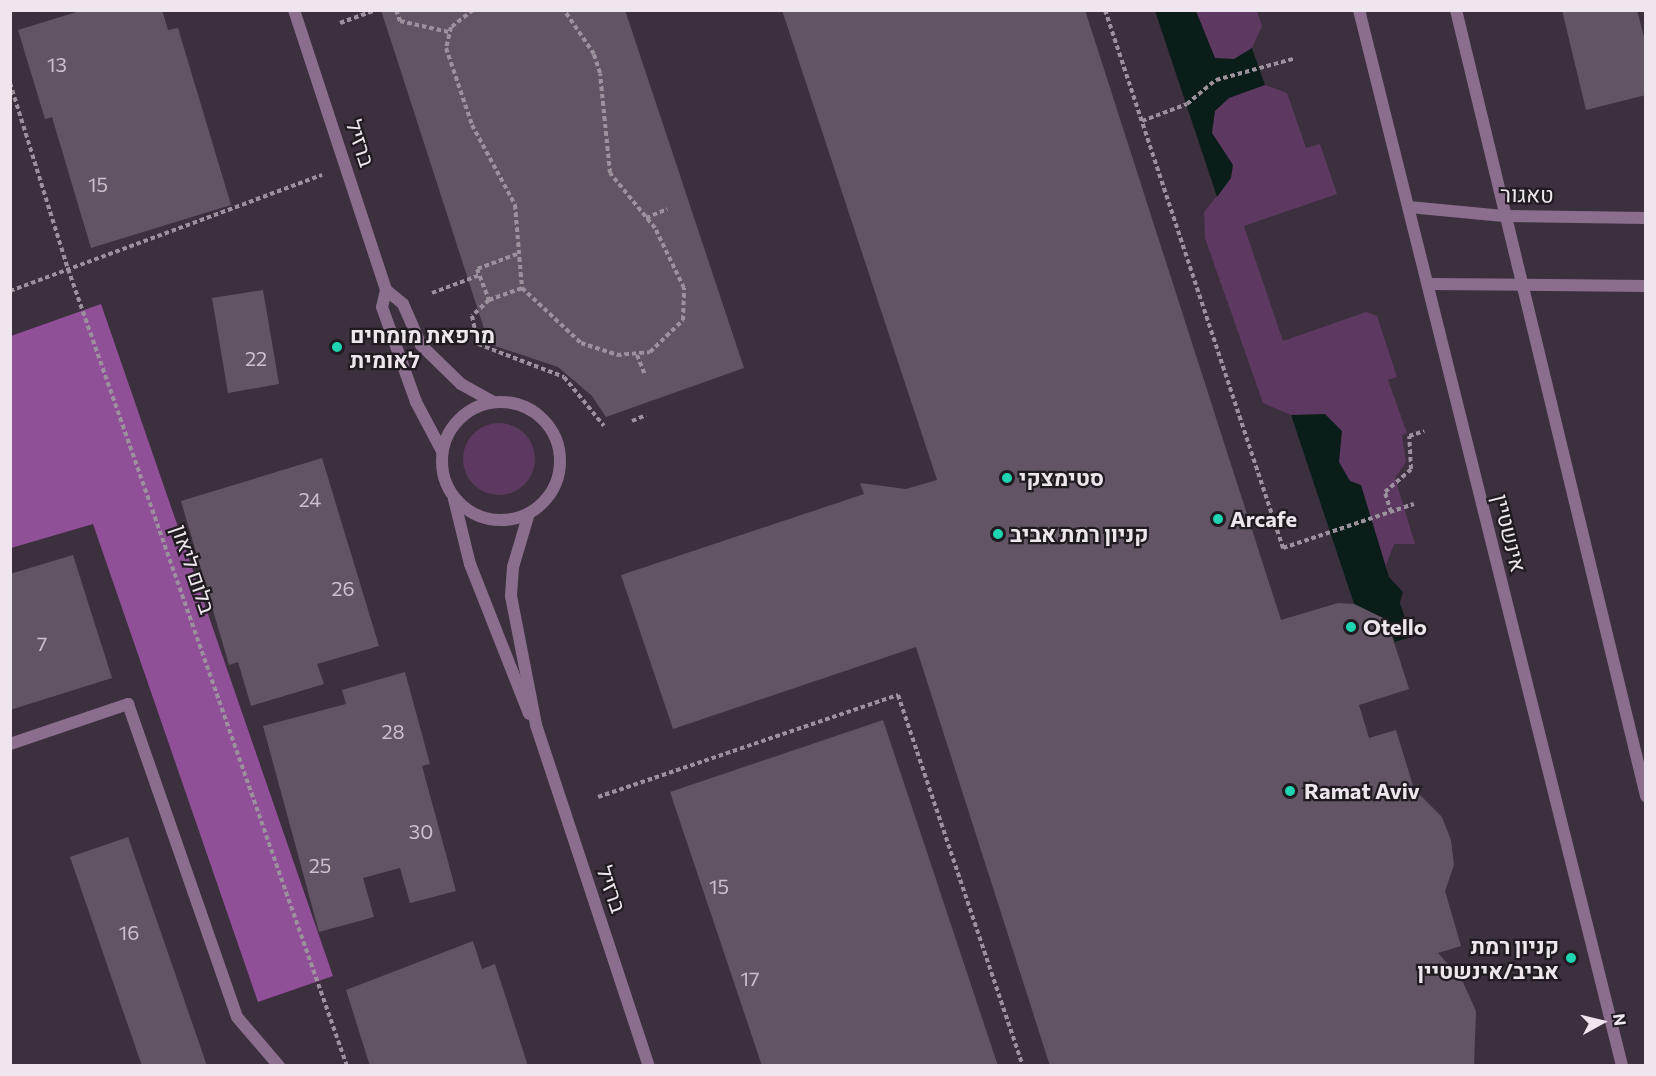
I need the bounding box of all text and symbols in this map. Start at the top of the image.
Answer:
house number: 13 [47,52,67,76]
street label: ברזיל [341,116,381,170]
house number: 15 [88,172,108,196]
street label: טאגור [1500,180,1554,208]
place label: מרפאת מומחים לאומית [350,321,495,372]
marker: מרפאת מומחים לאומית [328,338,346,356]
house number: 22 [245,346,267,370]
place label: סטימצקי [1019,465,1104,491]
marker: סטימצקי [1000,471,1014,485]
house number: 24 [299,487,321,511]
street label: אינשטיין [1488,491,1532,575]
place label: Arcafe [1230,506,1297,532]
marker: Arcafe [1211,512,1225,526]
street label: בלום ליאון [166,521,222,617]
place label: קניון רמת אביב [1010,521,1149,547]
marker: קניון רמת אביב [991,527,1005,541]
house number: 26 [331,576,355,600]
place label: Otello [1363,614,1427,640]
marker: Otello [1344,620,1358,634]
house number: 7 [37,631,47,655]
house number: 28 [381,719,405,743]
place label: Ramat Aviv [1304,778,1420,804]
marker: Ramat Aviv [1281,782,1299,800]
house number: 30 [409,819,433,843]
house number: 25 [309,853,331,877]
street label: ברזיל [592,862,632,916]
house number: 15 [709,874,729,898]
house number: 16 [119,920,139,944]
place label: קניון רמת אביב/אינשטיין [1417,932,1559,984]
marker: קניון רמת אביב/אינשטיין [1564,951,1578,965]
house number: 17 [740,966,760,990]
north arrow [1572,992,1632,1052]
text: N [1610,1012,1631,1027]

